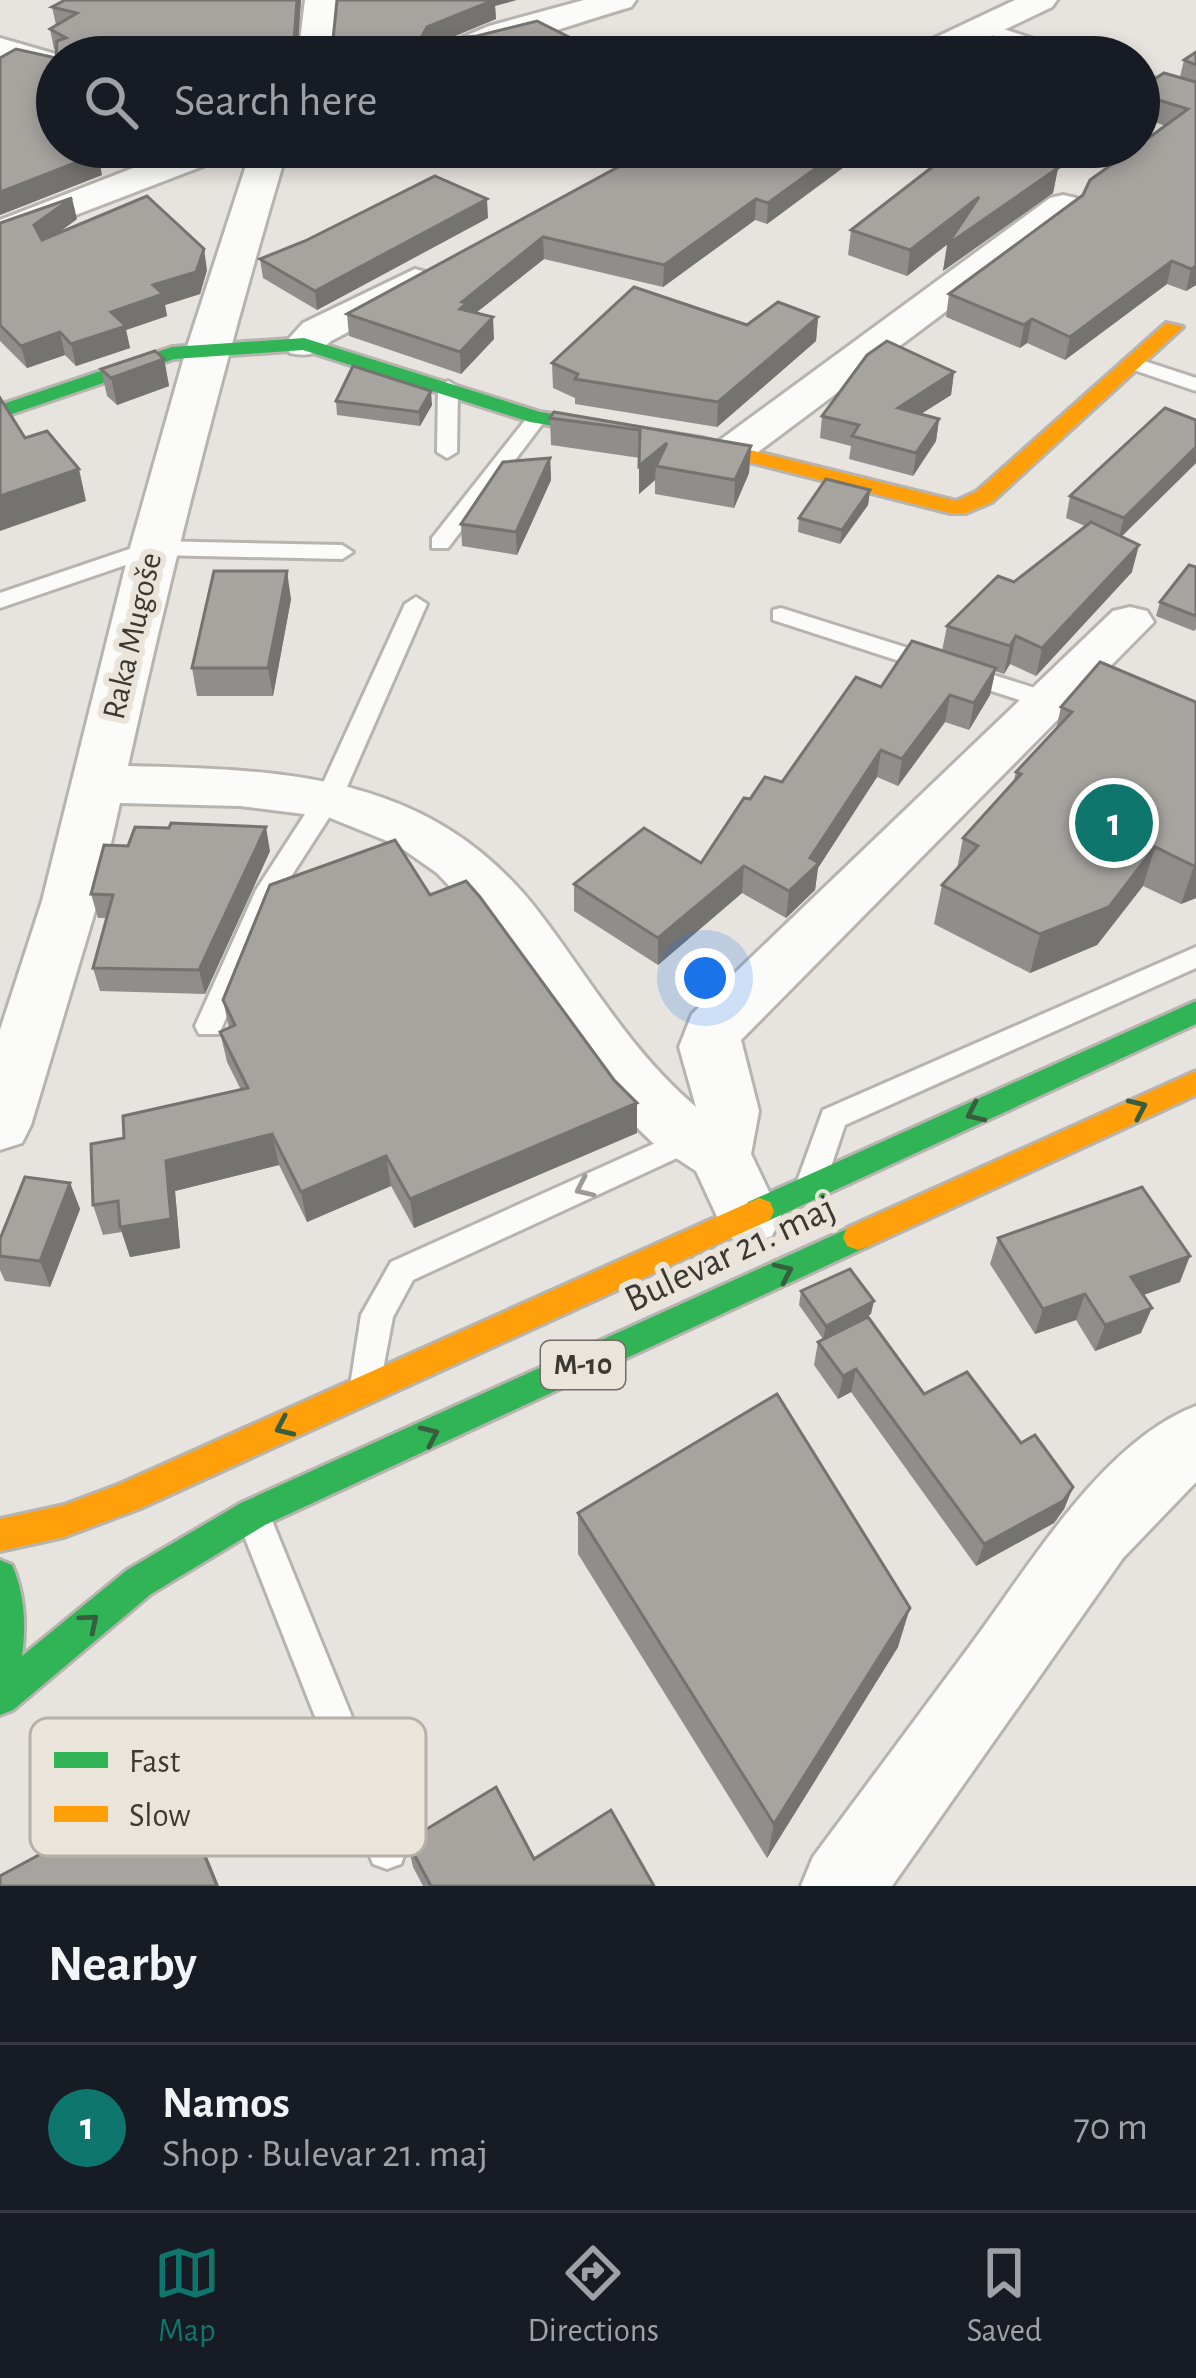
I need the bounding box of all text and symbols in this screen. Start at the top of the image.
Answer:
search box [36,36,1160,168]
icon: search [78,69,144,135]
text: Search here [174,79,377,124]
street label: Raka Mugoše [98,550,168,722]
pin: 1 [1075,778,1153,868]
your location [675,948,735,1008]
one-way arrow [966,1098,987,1122]
one-way arrow [1126,1098,1147,1122]
one-way arrow [575,1173,597,1197]
street label: Bulevar 21. maj [619,1188,841,1320]
one-way arrow [772,1263,793,1286]
road number: M-10 [541,1341,625,1389]
one-way arrow [275,1412,296,1436]
one-way arrow [418,1426,439,1450]
one-way arrow [76,1614,98,1636]
legend [30,1718,426,1856]
text: Fast [129,1746,181,1779]
text: Slow [129,1800,190,1833]
text: Nearby [48,1939,197,1990]
text: Namos [162,2081,290,2126]
text: 1 [80,2108,94,2147]
text: 70 m [1074,2108,1148,2147]
text: Shop · Bulevar 21. maj [162,2135,488,2174]
tab: Map [154,2240,220,2352]
tab: Directions [527,2240,659,2352]
tab: Saved [967,2240,1042,2352]

